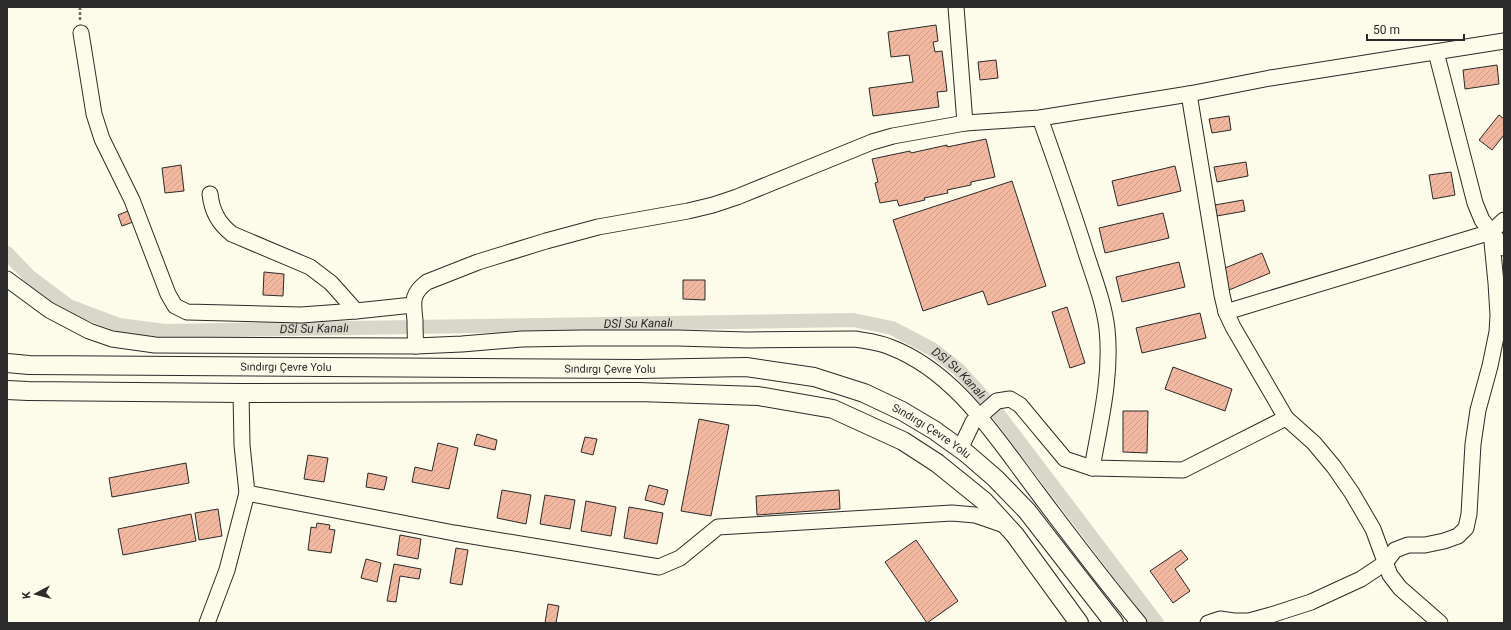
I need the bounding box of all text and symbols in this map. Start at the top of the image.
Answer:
scale bar [1367,16,1464,42]
text: 50 m [1373,23,1400,37]
water label: DSİ Su Kanalı [604,316,673,331]
water label: DSİ Su Kanalı [280,321,349,336]
water label: DSİ Su Kanalı [929,344,989,402]
street label: Sındırgı Çevre Yolu [240,360,332,374]
street label: Sındırgı Çevre Yolu [564,363,656,376]
street label: Sındırgı Çevre Yolu [890,401,973,461]
north arrow [16,574,56,614]
text: K [20,590,33,599]

